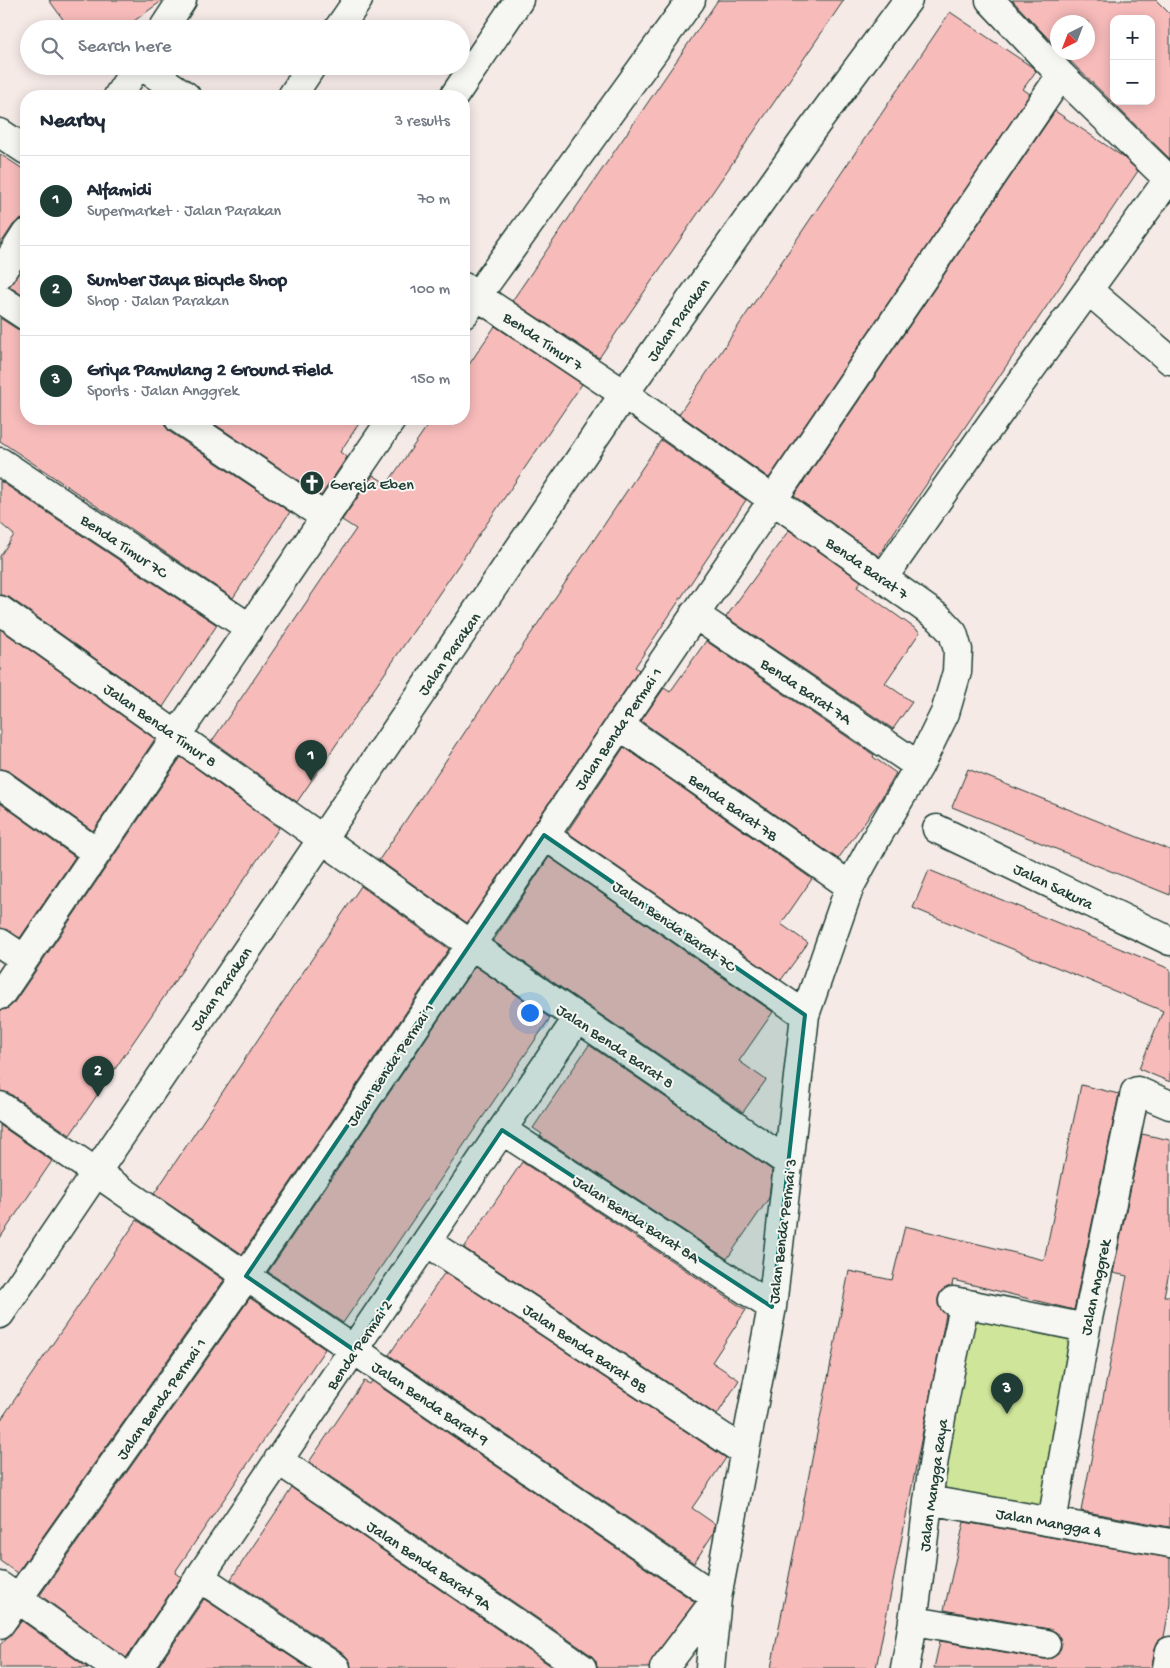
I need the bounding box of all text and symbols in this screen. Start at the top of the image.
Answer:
north arrow [1050,15,1095,60]
map controls [1110,15,1155,105]
button: + [1110,15,1155,60]
search box [20,20,470,75]
icon: search [38,34,66,62]
text: Search here [78,36,172,59]
button: − [1110,60,1155,105]
text: Nearby [40,110,105,135]
text: 3 results [395,113,450,132]
text: Alfamidi [87,180,152,203]
text: 1 [53,191,59,210]
text: 70 m [417,191,450,210]
text: Supermarket · Jalan Parakan [87,203,281,222]
text: Sumber Jaya Bicycle Shop [87,270,287,293]
street label: Jalan Parakan [644,275,716,366]
text: 2 [52,281,60,300]
text: 100 m [410,281,450,300]
text: Shop · Jalan Parakan [87,293,229,312]
street label: Benda Timur 7 [498,309,586,377]
text: Griya Pamulang 2 Ground Field [87,360,332,383]
text: 3 [52,371,60,390]
text: 150 m [411,371,450,390]
text: Sports · Jalan Anggrek [87,383,239,402]
church icon: Gereja Eben [299,470,325,496]
place label: Gereja Eben [330,477,414,496]
street label: Benda Timur 7C [75,511,171,585]
street label: Benda Barat 7 [820,534,911,606]
street label: Jalan Parakan [415,609,487,700]
street label: Benda Barat 7A [755,655,855,731]
street label: Jalan Benda Permai 1 [572,665,668,795]
street label: Jalan Benda Timur 8 [99,681,219,773]
pin: 1 [295,740,327,781]
street label: Benda Barat 7B [683,771,781,847]
street label: Jalan Sakura [1009,861,1097,916]
street label: Jalan Benda Barat 7C [608,878,739,978]
street label: Jalan Parakan [188,944,258,1035]
your location [517,1000,543,1026]
street label: Jalan Benda Permai 1 [344,1001,440,1131]
street label: Jalan Benda Barat 8 [552,1001,677,1094]
pin: 2 [82,1056,114,1097]
street label: Jalan Benda Permai 3 [766,1158,803,1305]
street label: Jalan Benda Barat 8A [568,1173,703,1270]
street label: Jalan Anggrek [1078,1236,1117,1337]
street label: Benda Permai 2 [323,1297,398,1395]
street label: Jalan Benda Barat 8B [518,1301,651,1399]
street label: Jalan Benda Permai 1 [114,1336,212,1464]
street label: Jalan Benda Barat 9 [367,1359,491,1451]
pin: 3 [991,1373,1023,1414]
street label: Jalan Mangga Raya [917,1417,954,1553]
street label: Jalan Mangga 4 [994,1506,1103,1543]
street label: Jalan Benda Barat 9A [362,1518,495,1617]

